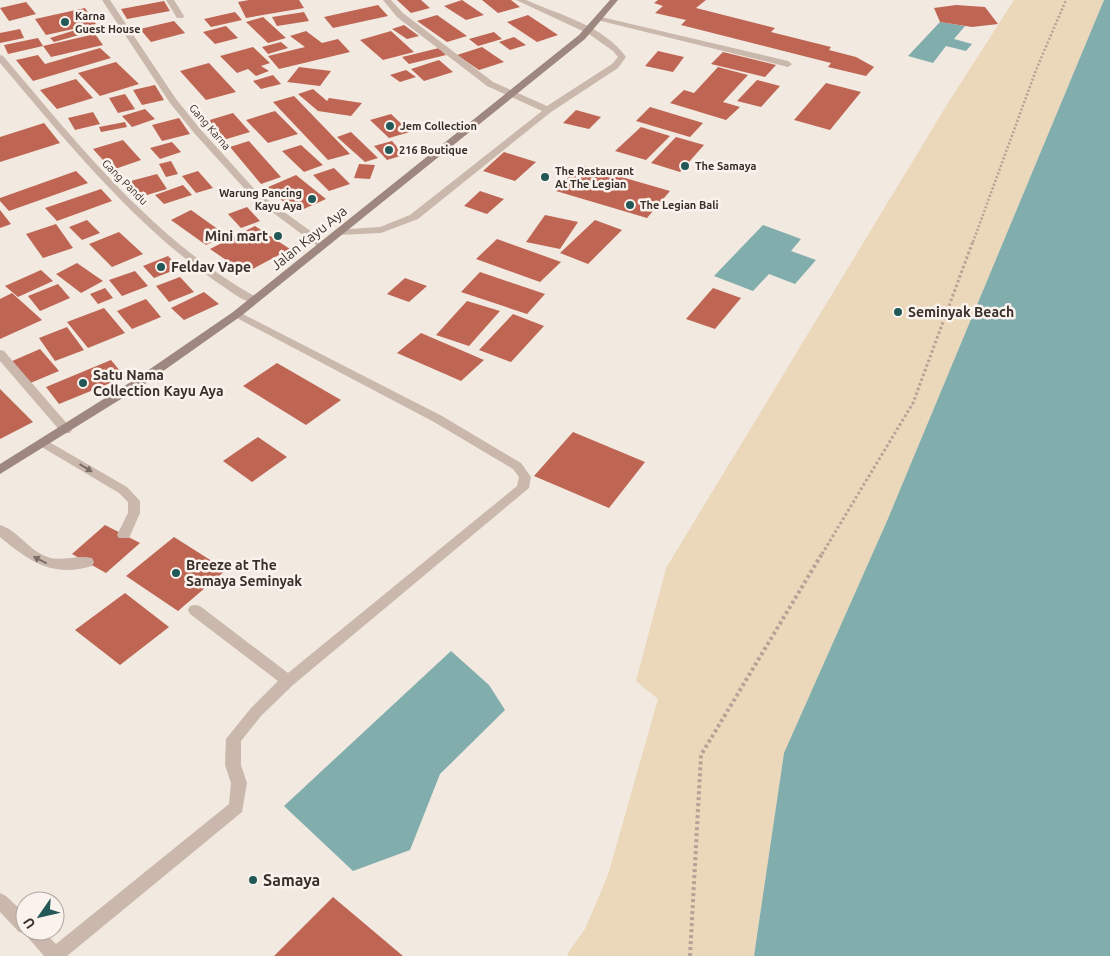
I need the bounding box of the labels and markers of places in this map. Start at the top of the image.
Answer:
place label: Karna Guest House [75,10,140,35]
marker: Karna Guest House [59,16,71,28]
marker: Jem Collection [384,120,396,132]
place label: Jem Collection [400,120,477,132]
marker: 216 Boutique [383,144,395,156]
place label: 216 Boutique [399,144,468,156]
marker: The Samaya [679,160,691,172]
place label: The Samaya [695,160,756,172]
place label: The Restaurant At The Legian [555,165,634,190]
marker: The Restaurant At The Legian [539,171,551,183]
place label: Warung Pancing Kayu Aya [219,187,302,212]
marker: Warung Pancing Kayu Aya [306,193,318,205]
marker: The Legian Bali [624,199,636,211]
place label: The Legian Bali [640,199,719,211]
place label: Mini mart [205,228,268,244]
marker: Mini mart [272,230,284,242]
place label: Feldav Vape [171,259,251,275]
marker: Feldav Vape [155,261,167,273]
place label: Seminyak Beach [908,304,1014,320]
marker: Seminyak Beach [892,306,904,318]
place label: Satu Nama Collection Kayu Aya [93,367,224,399]
marker: Satu Nama Collection Kayu Aya [77,377,89,389]
place label: Breeze at The Samaya Seminyak [186,557,302,589]
marker: Breeze at The Samaya Seminyak [170,567,182,579]
place label: Samaya [263,871,320,889]
marker: Samaya [247,874,259,886]

